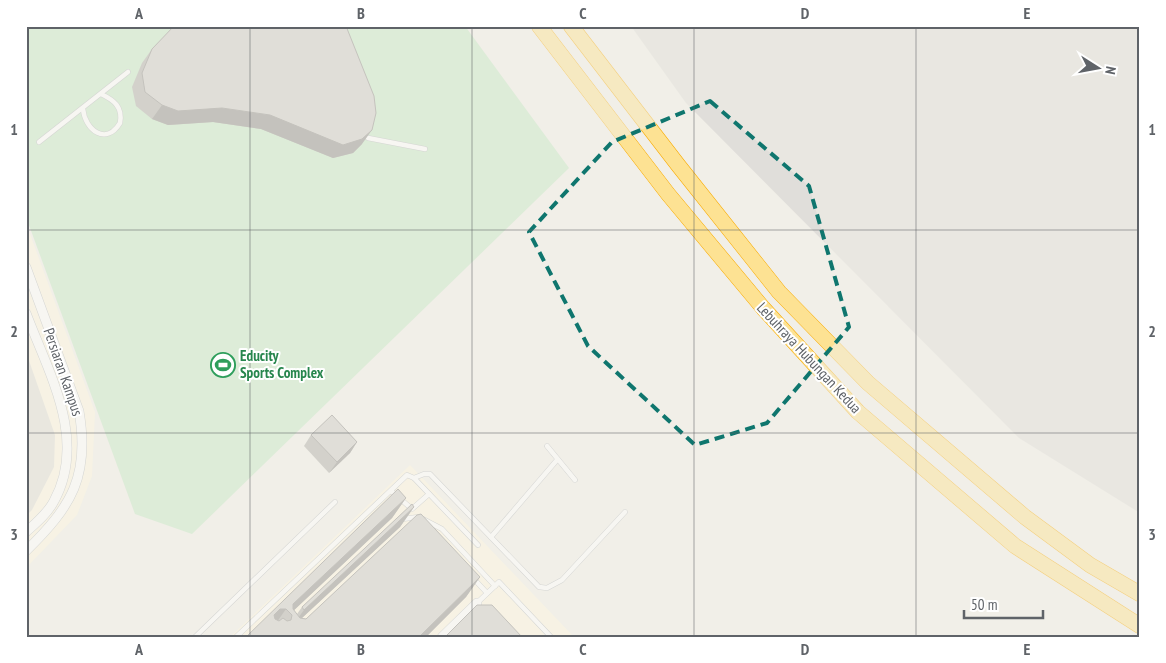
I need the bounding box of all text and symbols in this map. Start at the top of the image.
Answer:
text: A [134,3,144,23]
text: B [357,3,365,23]
text: C [579,3,587,23]
text: D [801,3,810,23]
text: E [1024,3,1031,23]
north arrow [1074,42,1124,92]
text: N [1101,65,1120,76]
text: 1 [10,119,18,139]
text: 1 [1148,119,1156,139]
street label: Lebuhraya Hubungan Kedua [753,298,866,417]
text: 2 [10,321,18,341]
text: 2 [1148,321,1156,341]
street label: Persiaran Kampus [40,325,87,418]
place label: Educity Sports Complex [240,346,324,382]
sports icon: Educity Sports Complex [210,352,236,378]
text: 3 [10,524,18,544]
text: 3 [1148,524,1156,544]
scale bar [964,588,1042,620]
text: 50 m [971,595,997,614]
text: A [134,639,144,659]
text: B [357,639,365,659]
text: C [579,639,587,659]
text: D [801,639,810,659]
text: E [1024,639,1031,659]

